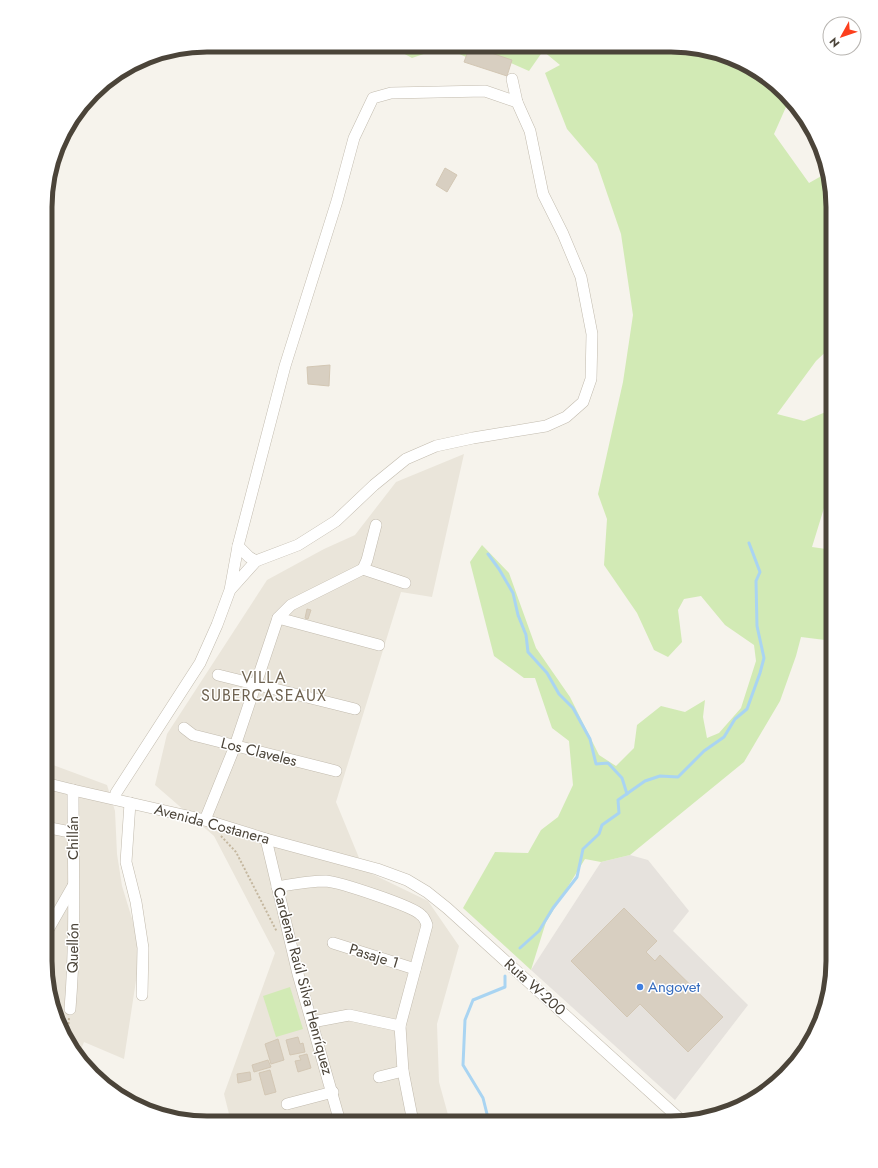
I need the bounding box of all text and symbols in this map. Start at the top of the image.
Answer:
north arrow [822,16,862,56]
text: N [825,34,843,51]
district label: VILLA SUBERCASEAUX [201,666,327,707]
street label: Los Claveles [219,732,299,772]
street label: Avenida Costanera [152,798,272,850]
street label: Chillán [62,816,84,860]
street label: Cardenal Raúl Silva Henríquez [267,885,339,1077]
street label: Quellón [62,923,84,973]
street label: Pasaje 1 [346,938,402,974]
street label: Ruta W-200 [499,953,571,1021]
place label: Angovet [648,976,700,998]
marker: Angovet [635,982,645,992]

